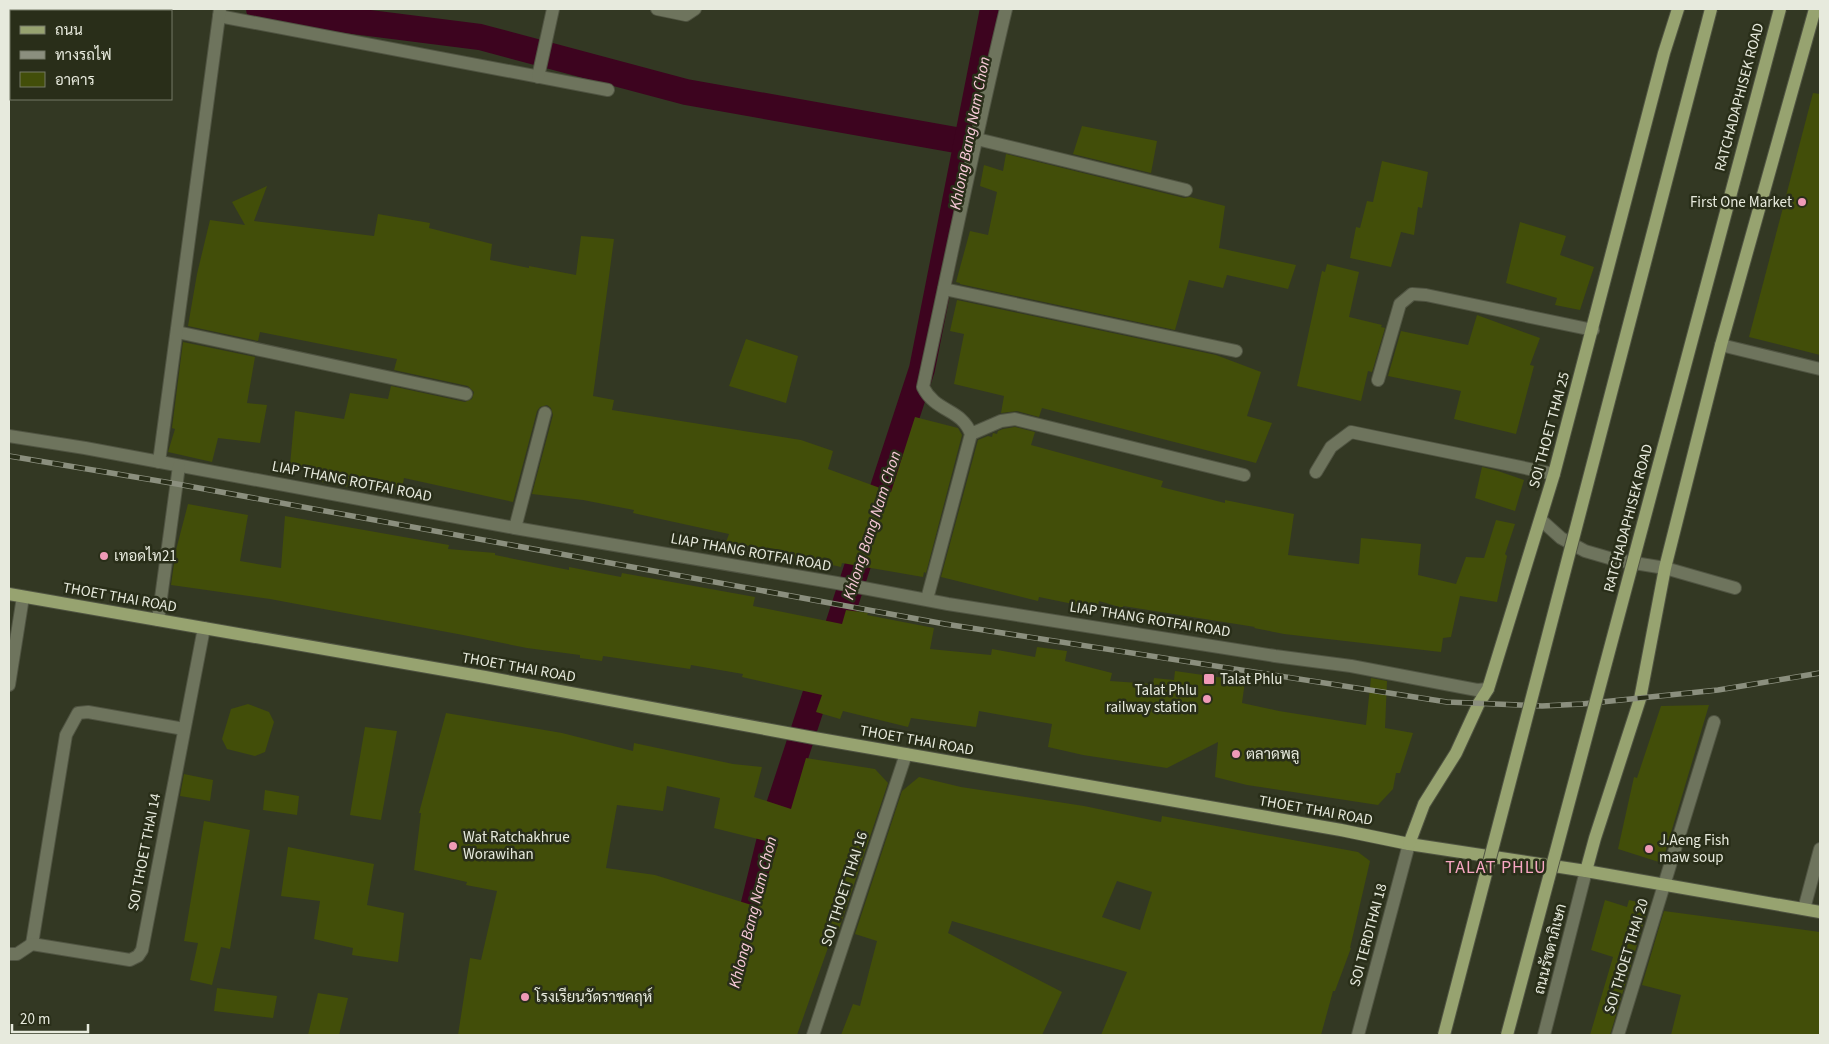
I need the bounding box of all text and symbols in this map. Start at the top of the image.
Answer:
legend [10,10,172,100]
text: ถนน [55,20,83,41]
street label: RATCHADAPHISEK ROAD [1710,21,1769,174]
text: ทางรถไฟ [55,45,112,66]
water label: Khlong Bang Nam Chon [944,55,996,212]
text: อาคาร [55,70,95,91]
place label: First One Market [1690,192,1792,213]
marker: First One Market [1796,196,1808,208]
street label: SOI THOET THAI 25 [1524,370,1575,491]
street label: RATCHADAPHISEK ROAD [1599,442,1658,595]
water label: Khlong Bang Nam Chon [837,448,906,603]
street label: LIAP THANG ROTFAI ROAD [270,456,434,507]
street label: LIAP THANG ROTFAI ROAD [669,528,833,577]
place label: เทอดไท21 [114,546,177,567]
marker: เทอดไท21 [98,550,110,562]
street label: THOET THAI ROAD [61,577,179,618]
street label: LIAP THANG ROTFAI ROAD [1068,596,1232,643]
street label: THOET THAI ROAD [460,647,578,688]
place label: Talat Phlu [1220,669,1282,690]
marker: Talat Phlu [1202,672,1216,686]
place label: Talat Phlu railway station [1106,680,1197,718]
marker: Talat Phlu railway station [1201,693,1213,705]
street label: THOET THAI ROAD [858,720,976,761]
place label: ตลาดพลู [1246,744,1299,765]
marker: ตลาดพลู [1230,748,1242,760]
street label: THOET THAI ROAD [1257,790,1375,831]
street label: SOI THOET THAI 14 [123,791,166,913]
place label: Wat Ratchakhrue Worawihan [463,827,570,865]
street label: SOI THOET THAI 16 [816,829,873,949]
place label: J.Aeng Fish maw soup [1659,830,1729,868]
water label: Khlong Bang Nam Chon [723,834,782,990]
marker: Wat Ratchakhrue Worawihan [447,840,459,852]
marker: J.Aeng Fish maw soup [1643,843,1655,855]
district label: TALAT PHLU [1445,855,1547,880]
street label: SOI TERDTHAI 18 [1345,881,1392,989]
street label: SOI THOET THAI 20 [1599,896,1654,1016]
street label: ถนนรัชดาภิเษก [1529,901,1572,997]
place label: โรงเรียนวัดราชคฤห์ [534,987,652,1008]
marker: โรงเรียนวัดราชคฤห์ [519,991,531,1003]
scale bar [12,1002,89,1034]
text: 20 m [20,1009,50,1030]

